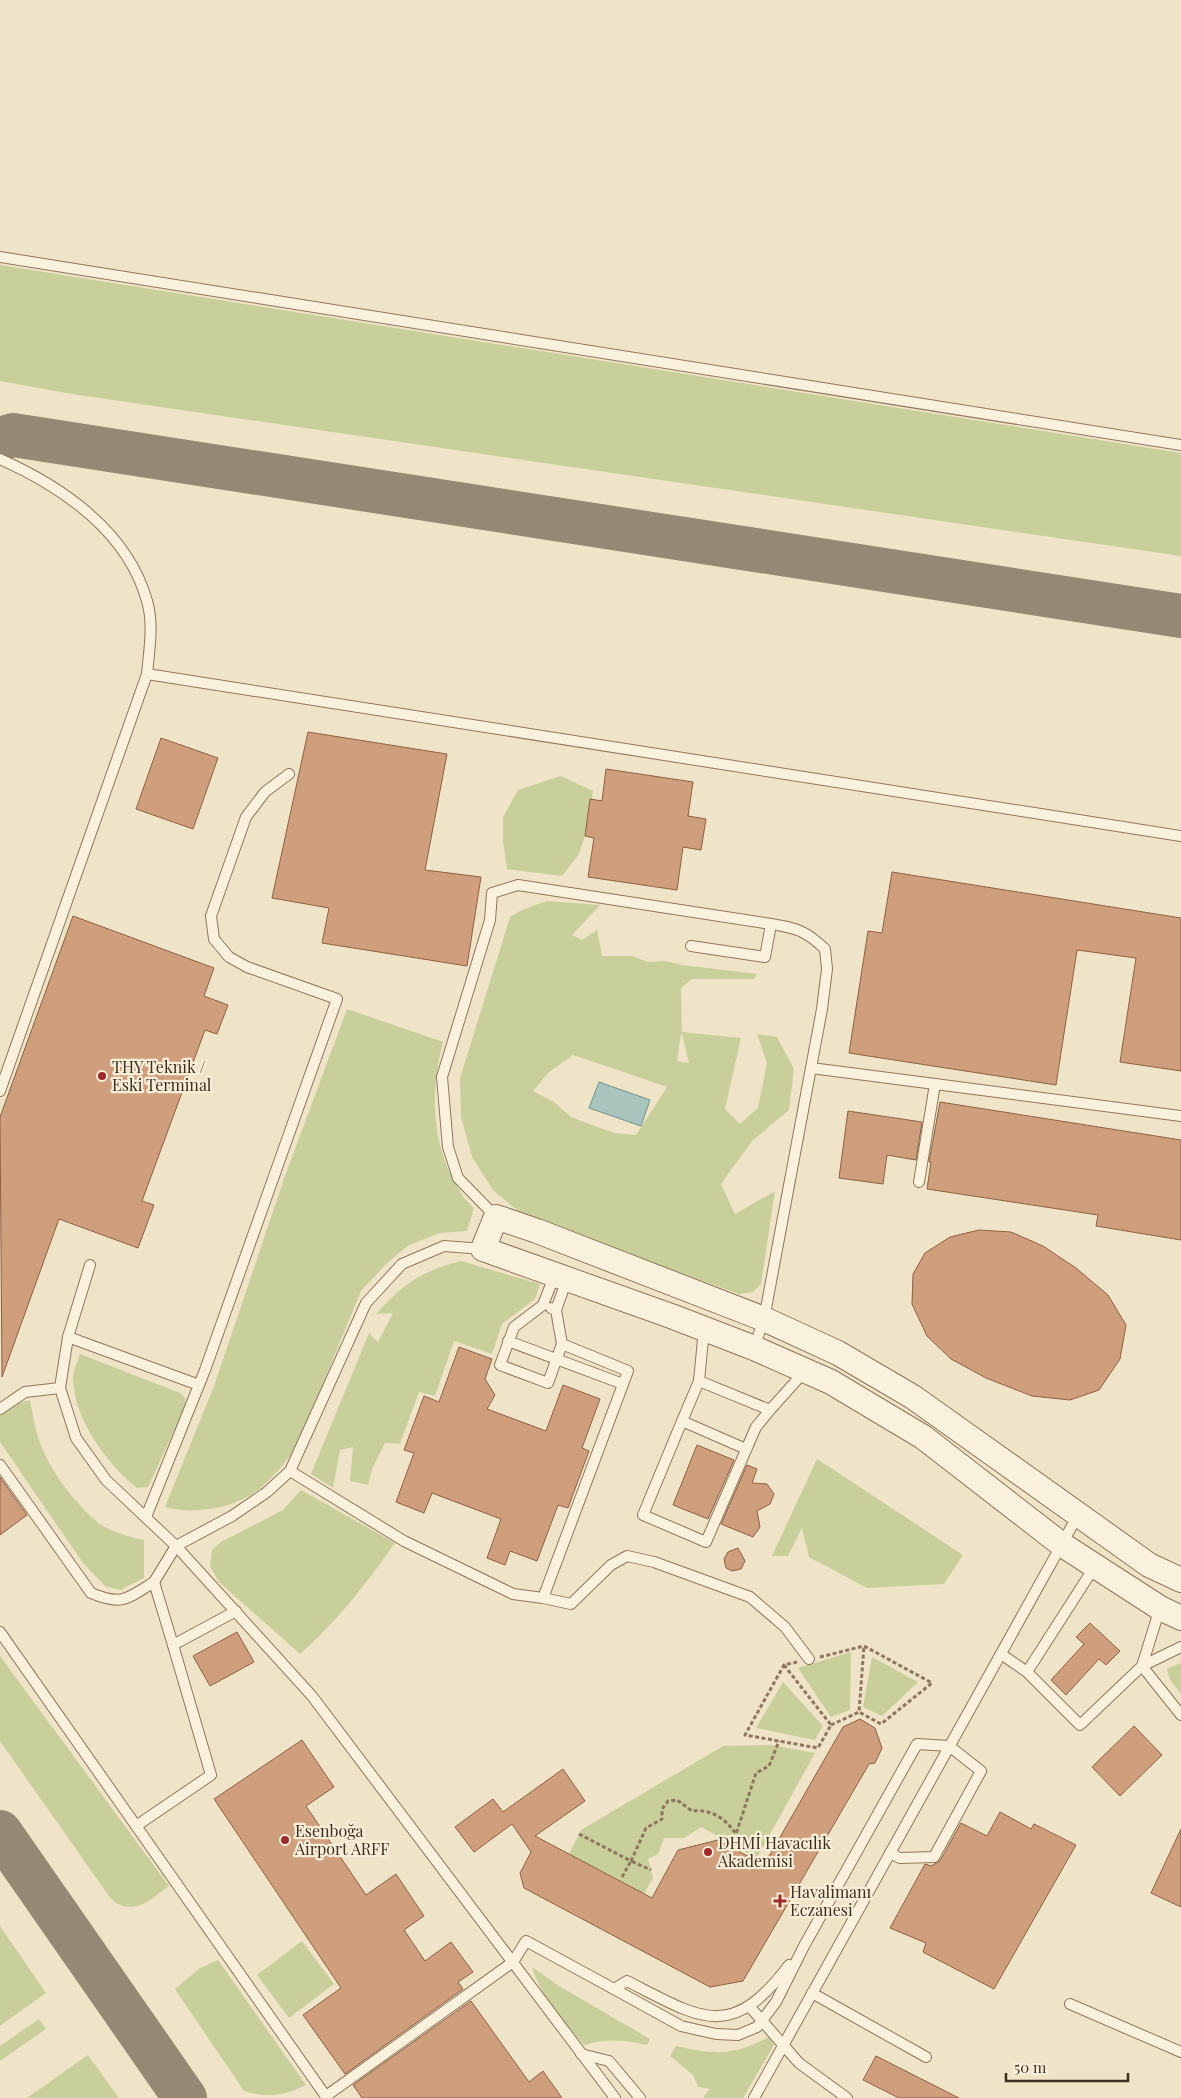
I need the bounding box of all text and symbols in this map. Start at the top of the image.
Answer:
place label: THY Teknik / Eski Terminal [112,1056,212,1095]
marker: THY Teknik / Eski Terminal [96,1070,108,1082]
place label: Esenboğa Airport ARFF [294,1820,389,1859]
place label: DHMİ Havacılık Akademisi [717,1832,831,1871]
marker: Esenboğa Airport ARFF [279,1834,291,1846]
marker: DHMİ Havacılık Akademisi [702,1846,714,1858]
place label: Havalimanı Eczanesi [790,1881,872,1920]
marker: Havalimanı Eczanesi [774,1895,786,1907]
scale bar [1006,2050,1128,2082]
text: 50 m [1014,2057,1047,2077]

